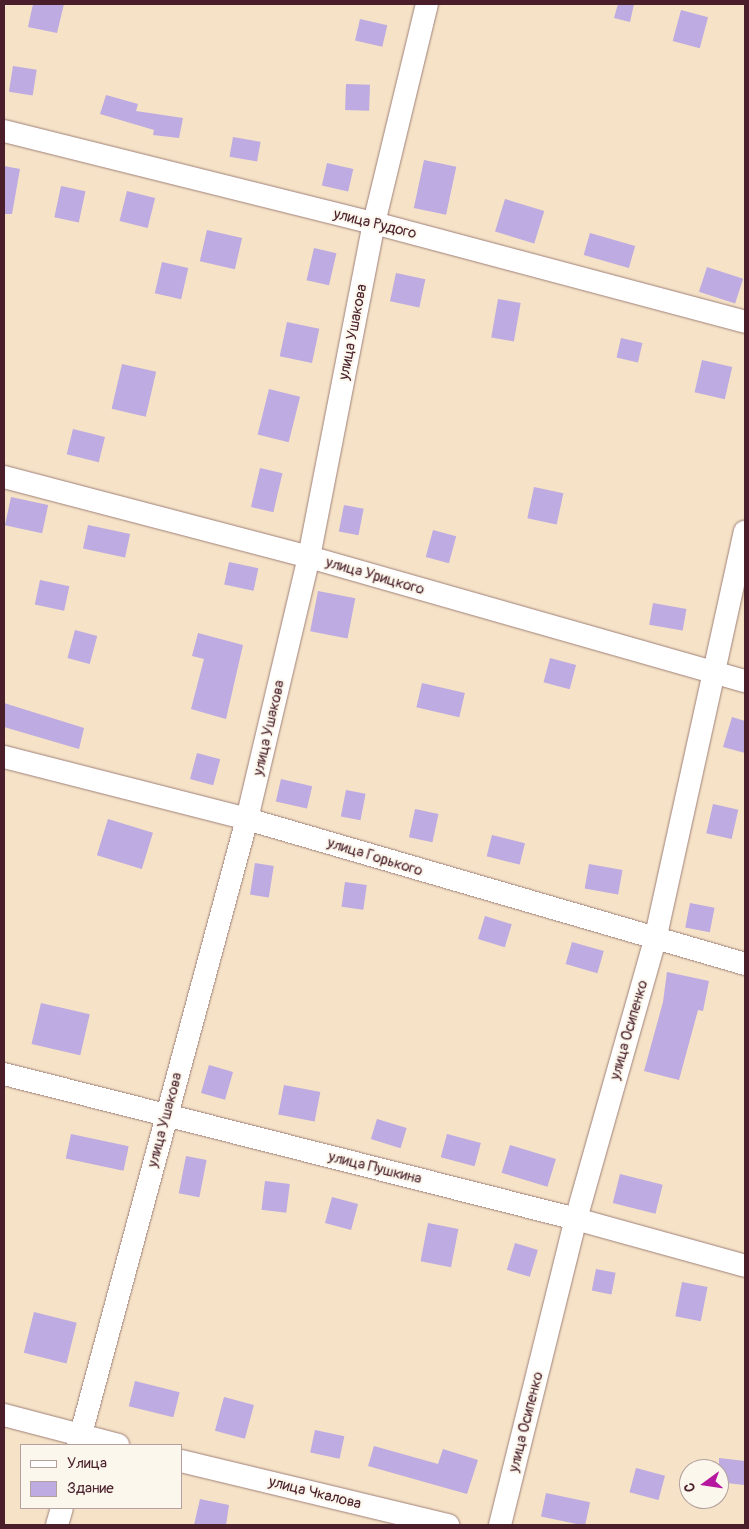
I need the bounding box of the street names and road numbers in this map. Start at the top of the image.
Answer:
street label: улица Рудого [332,205,418,243]
street label: улица Ушакова [335,283,371,381]
street label: улица Урицкого [324,553,426,599]
street label: улица Ушакова [249,679,289,777]
street label: улица Горького [325,834,425,880]
street label: улица Осипенко [606,978,652,1082]
street label: улица Ушакова [144,1071,186,1169]
street label: улица Пушкина [326,1148,424,1188]
street label: улица Осипенко [505,1370,547,1474]
street label: улица Чкалова [267,1473,363,1513]

